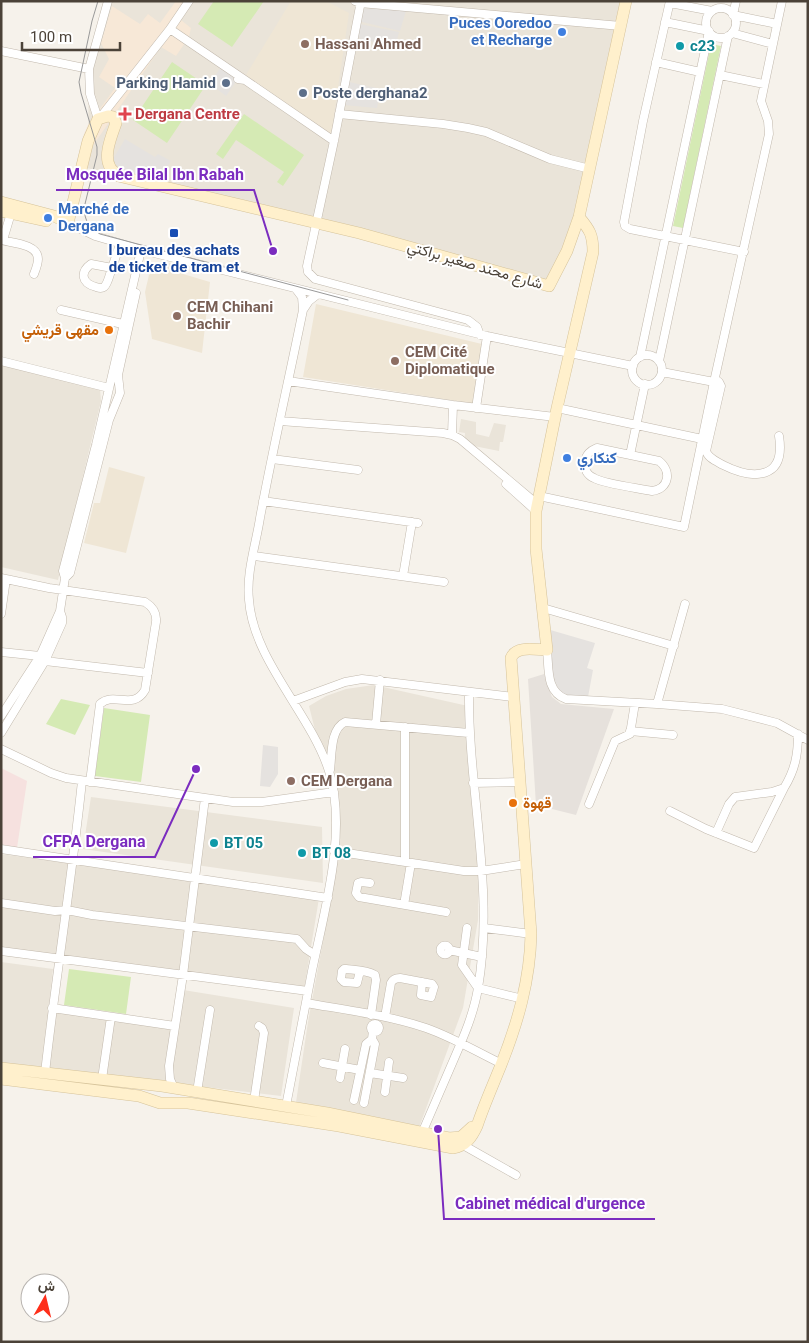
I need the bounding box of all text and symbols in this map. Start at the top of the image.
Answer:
place label: Puces Ooredoo et Recharge [449,14,552,49]
scale bar [22,20,120,52]
marker: Puces Ooredoo et Recharge [556,26,568,38]
text: 100 m [30,28,72,46]
place label: Hassani Ahmed [315,35,421,53]
place label: c23 [690,37,715,55]
marker: Hassani Ahmed [299,38,311,50]
marker: c23 [674,40,686,52]
place label: Parking Hamid [116,74,216,92]
marker: Parking Hamid [220,77,232,89]
place label: Poste derghana2 [313,84,428,102]
marker: Poste derghana2 [297,87,309,99]
place label: Dergana Centre [135,105,240,123]
marker: Dergana Centre [119,108,131,120]
callout: Mosquée Bilal Ibn Rabah [56,159,254,190]
text: Mosquée Bilal Ibn Rabah [66,165,244,184]
place label: Marché de Dergana [58,200,129,235]
marker: Marché de Dergana [42,212,54,224]
marker: I bureau des achats de ticket de tram et [168,227,180,239]
street label: شارع محند صغير براكتي [404,237,545,297]
place label: I bureau des achats de ticket de tram et [108,241,240,276]
place label: CEM Chihani Bachir [187,298,273,333]
marker: CEM Chihani Bachir [171,310,183,322]
place label: مقهى قريشي [21,321,99,343]
marker: مقهى قريشي [103,324,115,336]
place label: CEM Cité Diplomatique [405,343,495,378]
marker: CEM Cité Diplomatique [389,355,401,367]
place label: كنكاري [577,449,617,471]
marker: كنكاري [561,452,573,464]
place label: CEM Dergana [301,772,392,790]
marker: CEM Dergana [285,775,297,787]
place label: قهوة [523,794,552,812]
marker: قهوة [507,797,519,809]
callout: CFPA Dergana [33,826,155,857]
text: CFPA Dergana [43,832,146,851]
place label: BT 05 [224,834,263,852]
marker: BT 05 [208,837,220,849]
place label: BT 08 [312,844,351,862]
marker: BT 08 [296,847,308,859]
callout: Cabinet médical d'urgence [444,1188,655,1219]
text: Cabinet médical d'urgence [455,1194,645,1213]
north arrow [20,1273,70,1323]
text: ش [37,1276,56,1295]

